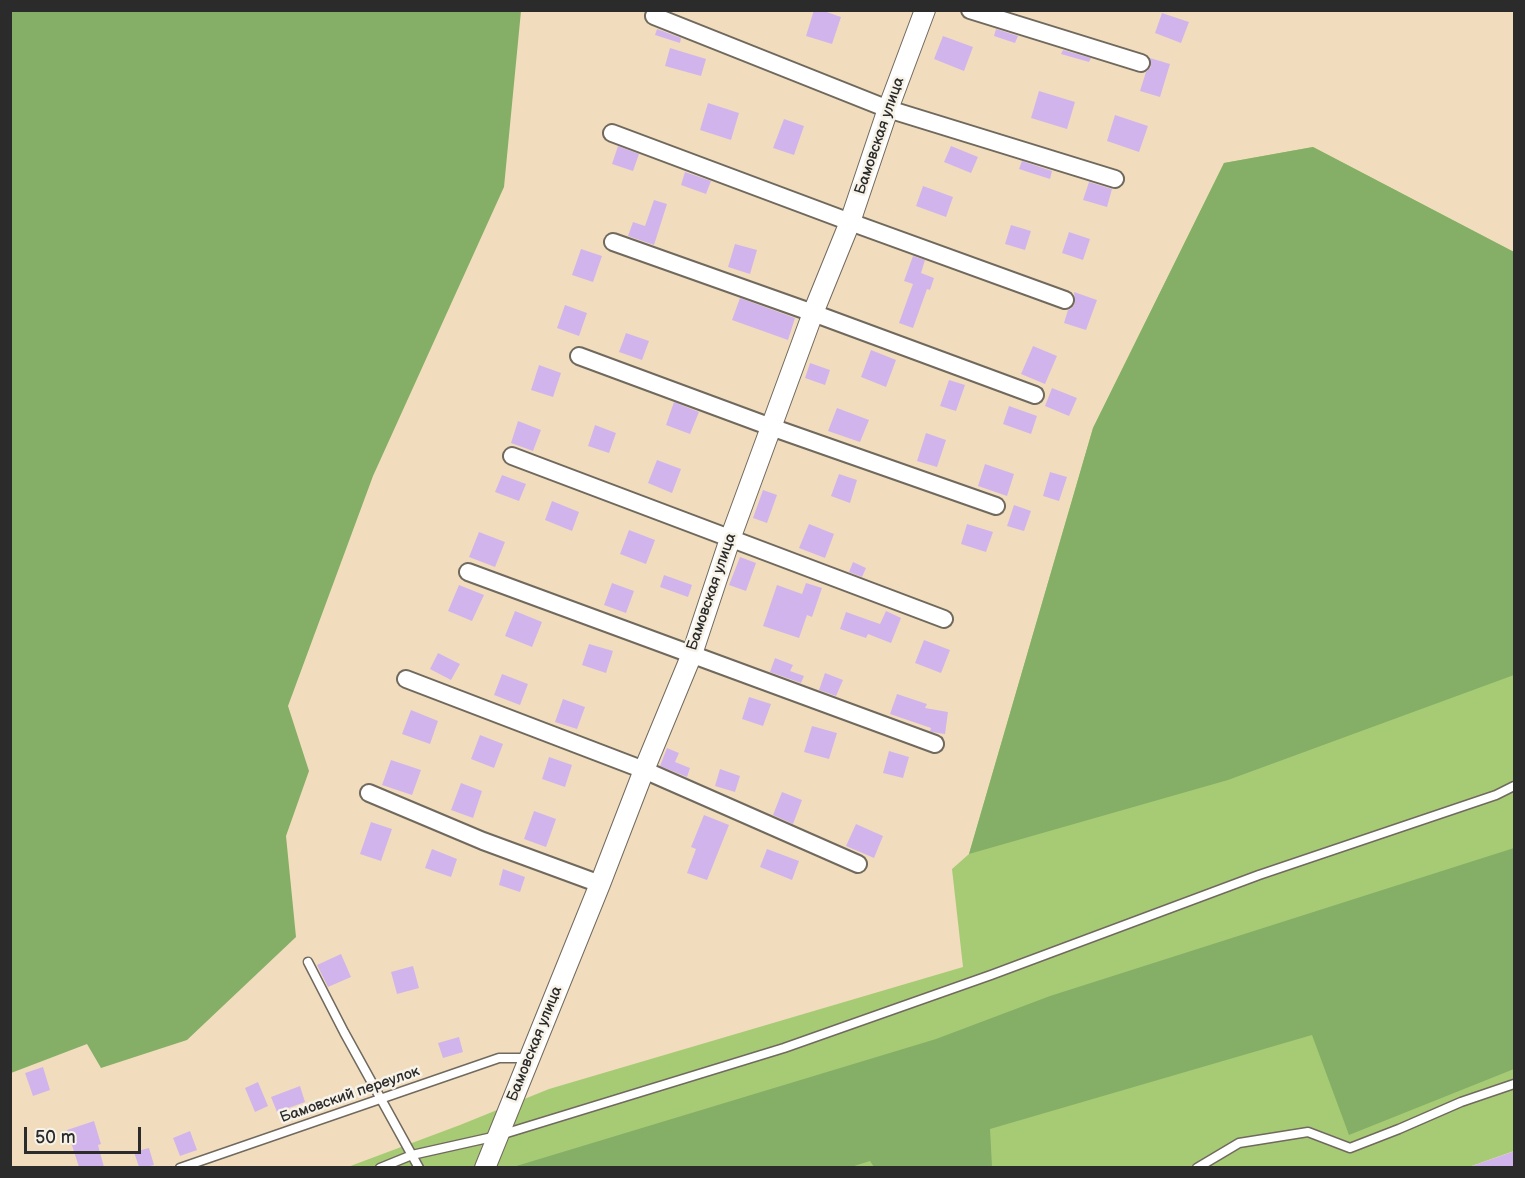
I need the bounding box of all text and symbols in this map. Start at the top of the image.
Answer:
street label: Бамовская улица [852,75,908,197]
street label: Бамовская улица [684,531,740,653]
street label: Бамовская улица [504,984,566,1104]
street label: Бамовский переулок [278,1063,422,1127]
scale bar [27,1115,144,1153]
text: 50 m [35,1127,76,1148]

